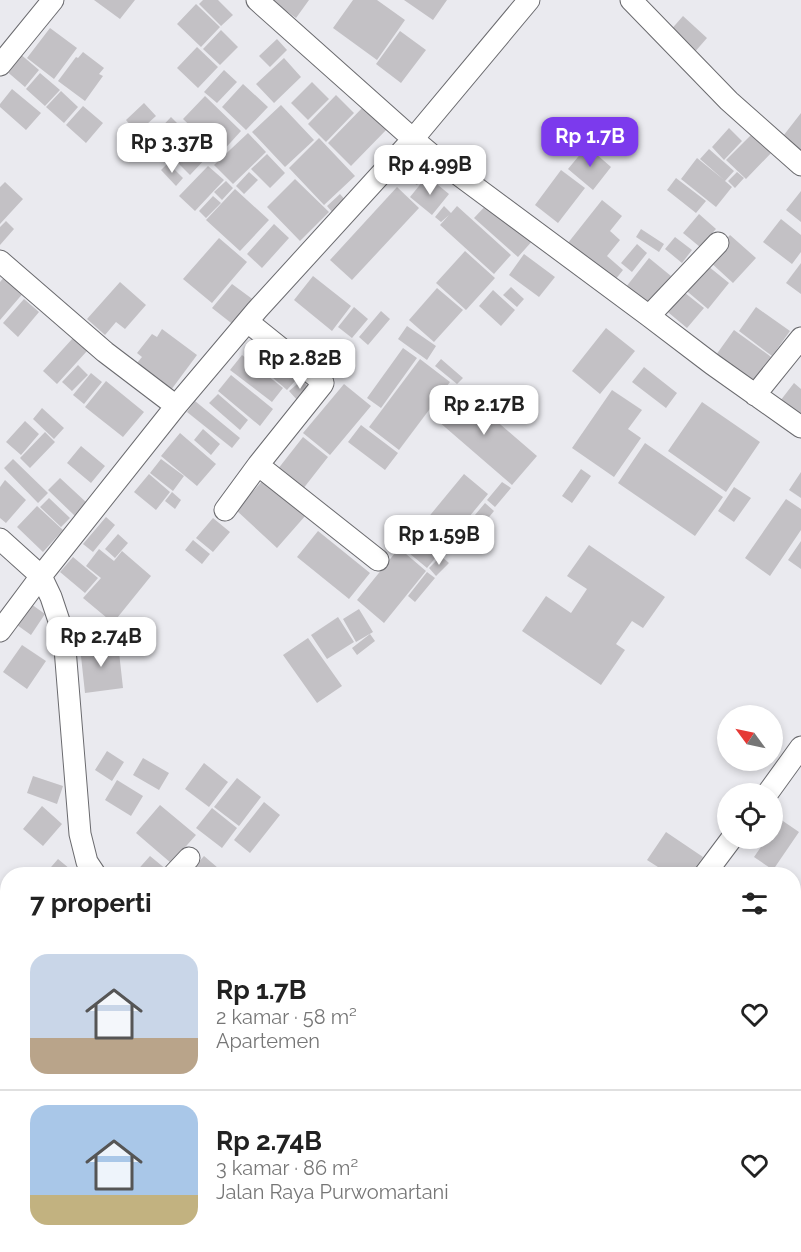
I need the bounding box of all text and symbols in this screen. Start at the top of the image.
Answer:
pin: Rp 1.7B [535,117,645,168]
pin: Rp 3.37B [110,123,234,174]
text: Rp 1.7B [555,124,625,148]
text: Rp 3.37B [131,130,213,154]
pin: Rp 4.99B [368,145,492,196]
text: Rp 4.99B [388,152,472,176]
pin: Rp 2.82B [238,339,362,390]
text: Rp 2.82B [258,346,342,370]
pin: Rp 2.17B [422,385,546,436]
text: Rp 2.17B [443,392,525,416]
pin: Rp 1.59B [377,515,501,566]
text: Rp 1.59B [398,522,480,546]
pin: Rp 2.74B [39,617,163,668]
text: Rp 2.74B [60,624,142,648]
north arrow [717,705,783,771]
map controls [717,705,783,849]
button: locate [717,783,783,849]
icon: filters [738,887,771,920]
text: 7 properti [30,888,152,918]
text: Rp 1.7B [216,975,306,1005]
icon: home [78,978,150,1050]
icon: heart [738,998,771,1031]
text: 2 kamar · 58 m² [216,1005,357,1029]
text: Apartemen [216,1029,320,1053]
text: Rp 2.74B [216,1126,322,1156]
icon: home [78,1129,150,1201]
icon: heart [738,1149,771,1182]
text: 3 kamar · 86 m² [216,1156,358,1180]
text: Jalan Raya Purwomartani [216,1180,449,1204]

